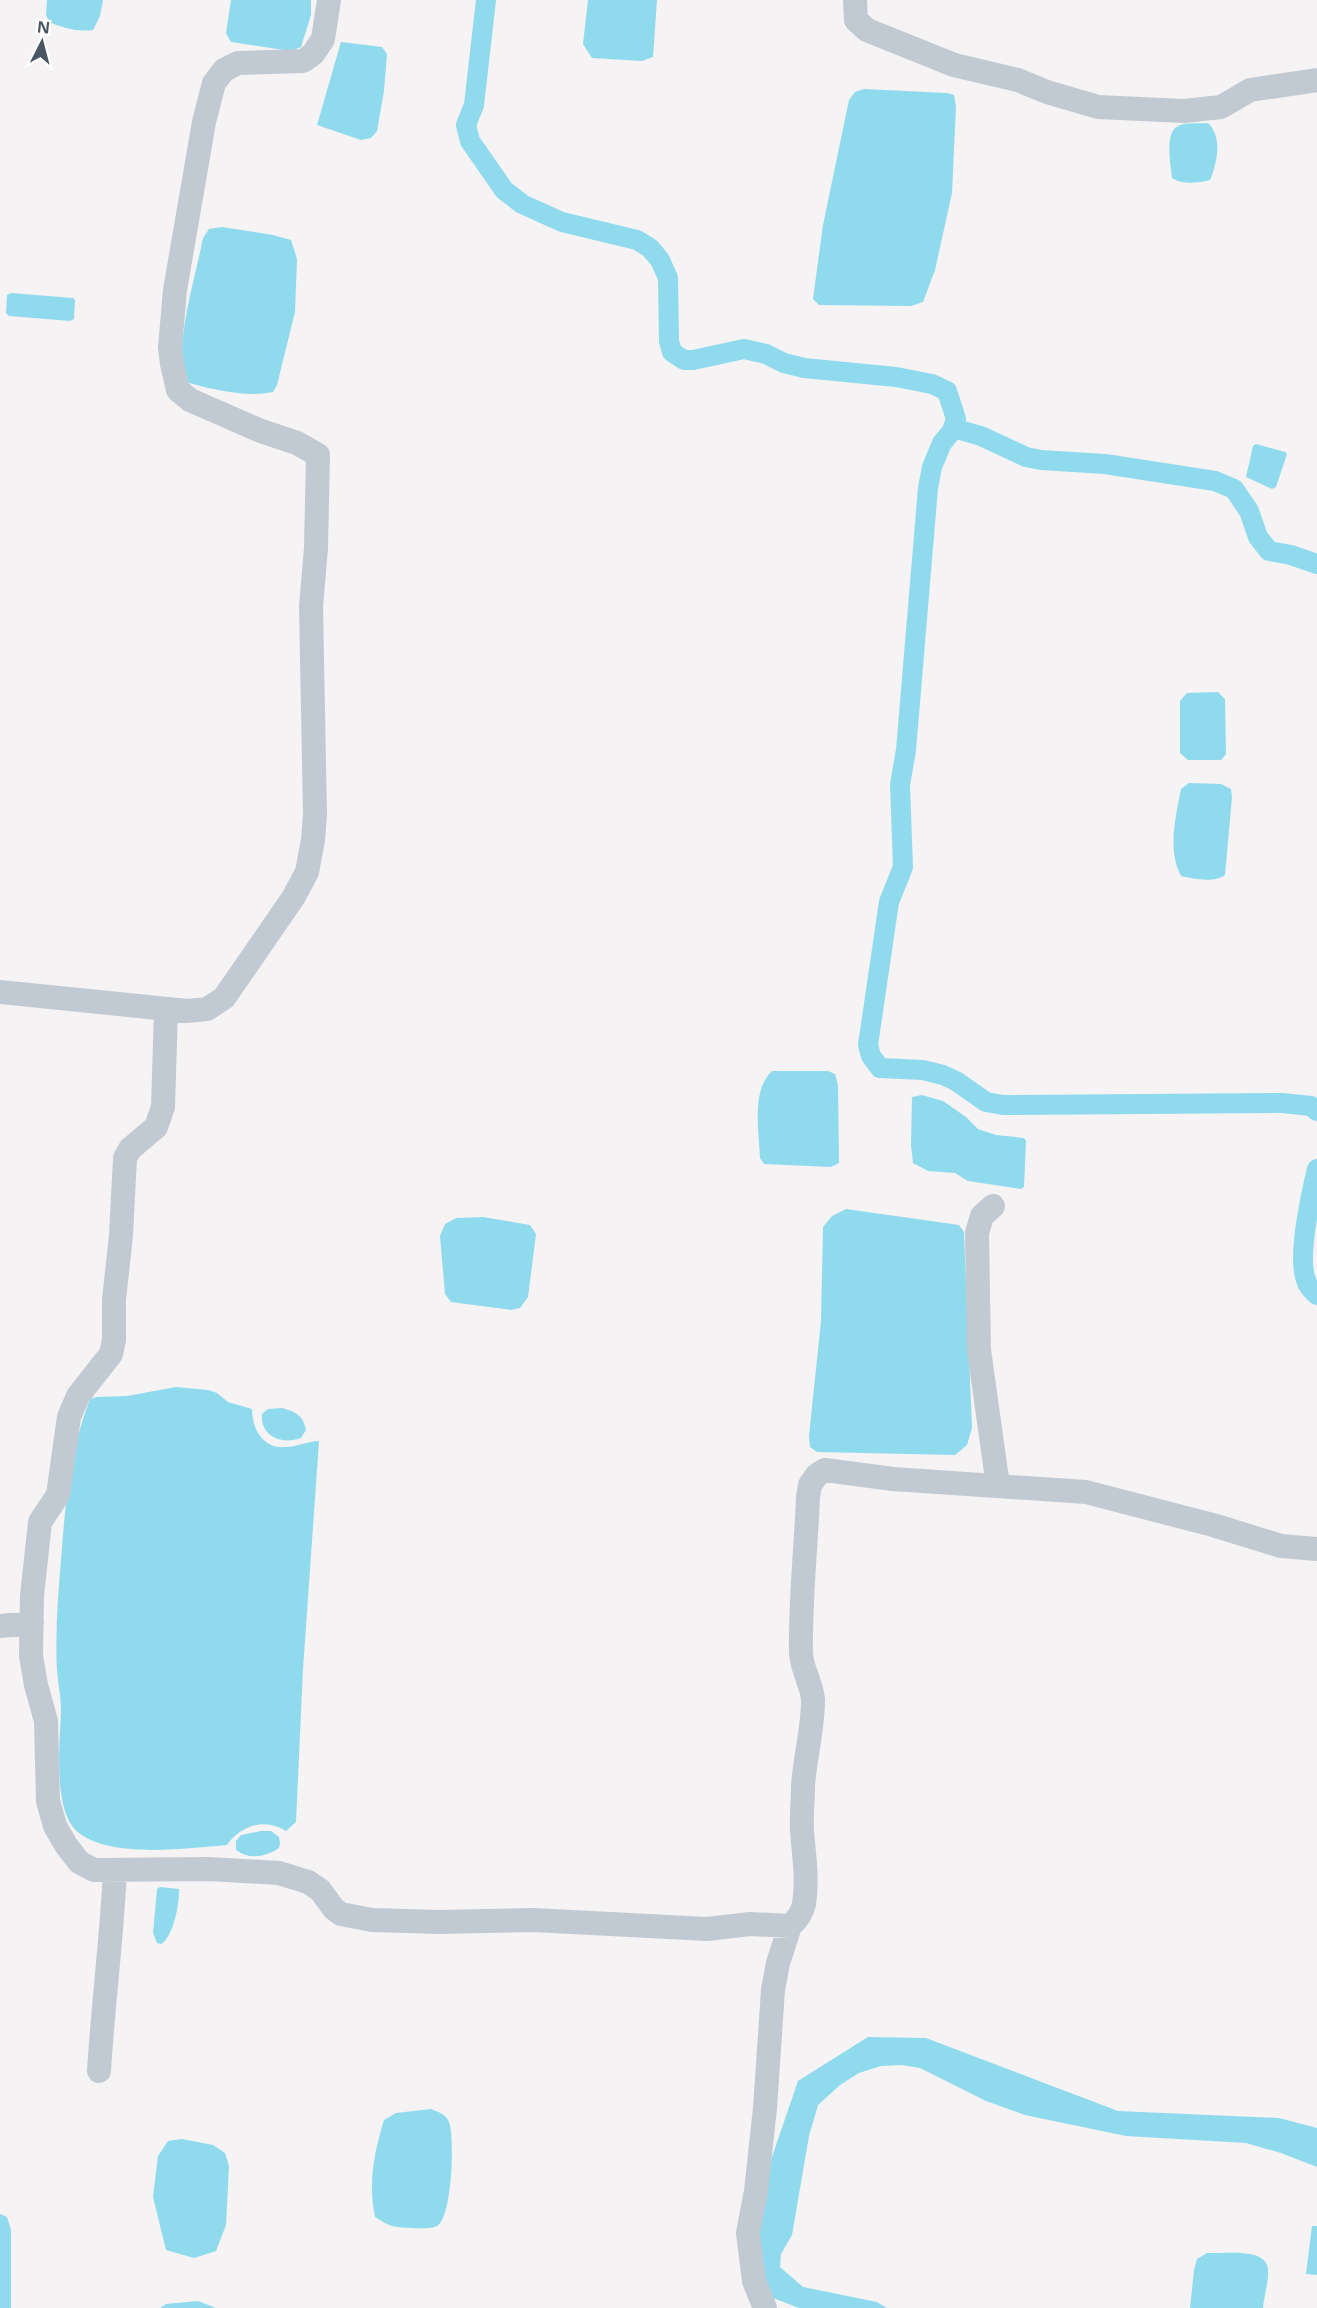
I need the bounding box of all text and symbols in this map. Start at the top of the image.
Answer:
north arrow [12,12,72,72]
text: N [36,15,51,39]

